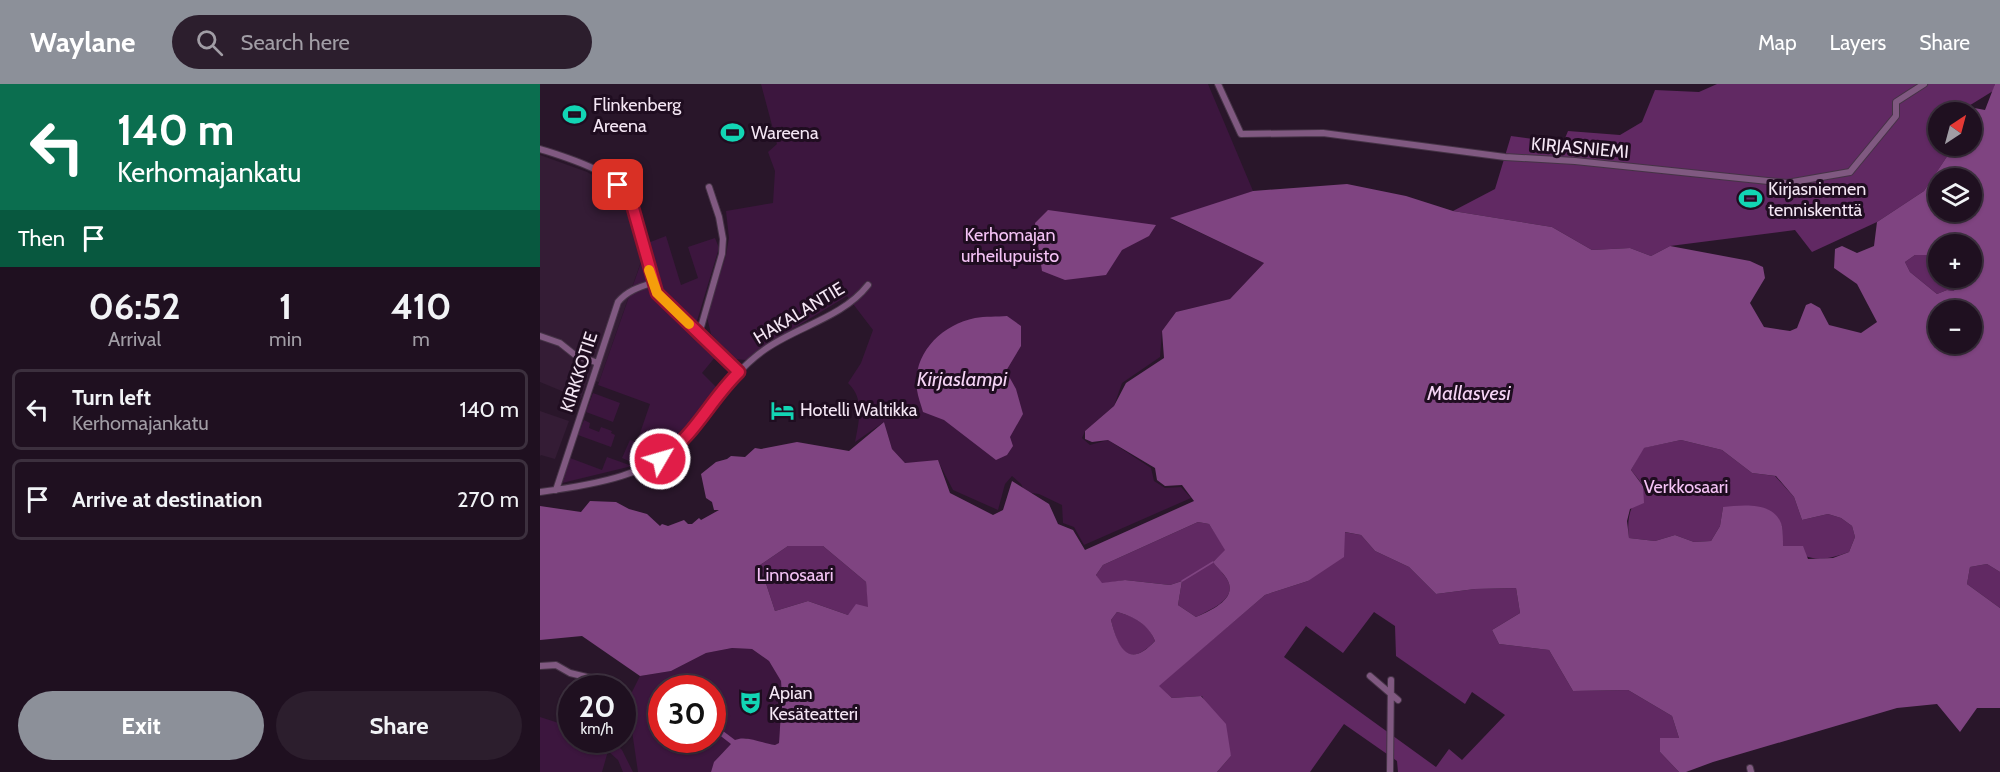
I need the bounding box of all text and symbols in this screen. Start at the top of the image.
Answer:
search box [172,15,592,69]
text: Waylane [30,25,136,59]
icon: search [193,26,226,59]
text: Search here [241,29,350,56]
text: Map [1758,30,1797,55]
text: Layers [1830,30,1886,55]
text: Share [1919,30,1970,55]
place label: Flinkenberg Areena [593,94,682,137]
sports icon: Flinkenberg Areena [562,102,588,128]
north arrow [1928,102,1982,156]
map controls [1928,102,1982,354]
text: 140 m [117,104,234,156]
icon: left [18,108,96,186]
sports icon: Wareena [720,120,746,146]
place label: Wareena [751,122,819,144]
street label: KIRJASNIEMI [1530,133,1630,163]
text: Kerhomajankatu [117,156,302,189]
pin [592,159,643,210]
icon: arrive [601,168,634,201]
button: layers [1928,168,1982,222]
place label: Kirjasniemen tenniskenttä [1768,178,1866,221]
sports icon: Kirjasniemen tenniskenttä [1737,186,1763,212]
icon: arrive [77,222,110,255]
park label: Kerhomajan urheilupuisto [961,224,1059,267]
text: Then [18,225,65,252]
button: + [1928,234,1982,288]
street label: HAKALANTIE [750,277,848,349]
text: 06:52 [89,284,181,328]
text: 1 [279,284,292,328]
text: 410 [391,284,451,328]
button: − [1928,300,1982,354]
text: Arrival [108,327,161,351]
text: min [269,327,302,351]
text: m [412,327,430,351]
street label: KIRKKOTIE [556,329,602,415]
water label: Kirjaslampi [917,367,1008,391]
water label: Mallasvesi [1426,381,1511,405]
text: Turn left [72,384,151,411]
icon: left [21,393,54,426]
text: 140 m [460,396,519,423]
hotel icon: Hotelli Waltikka [769,397,795,423]
place label: Hotelli Waltikka [800,399,918,421]
text: Kerhomajankatu [72,411,209,435]
position arrow [628,427,692,491]
park label: Verkkosaari [1644,476,1728,498]
icon: arrive [21,483,54,516]
text: Arrive at destination [72,486,262,513]
text: 270 m [457,486,519,513]
park label: Linnosaari [756,564,834,586]
speed limit sign: 30 [648,675,726,753]
place label: Apian Kesäteatteri [769,682,858,725]
text: 20 [578,688,616,725]
theatre icon: Apian Kesäteatteri [738,690,764,716]
button: Exit [18,691,264,760]
button: Share [276,691,522,760]
text: km/h [581,720,613,738]

